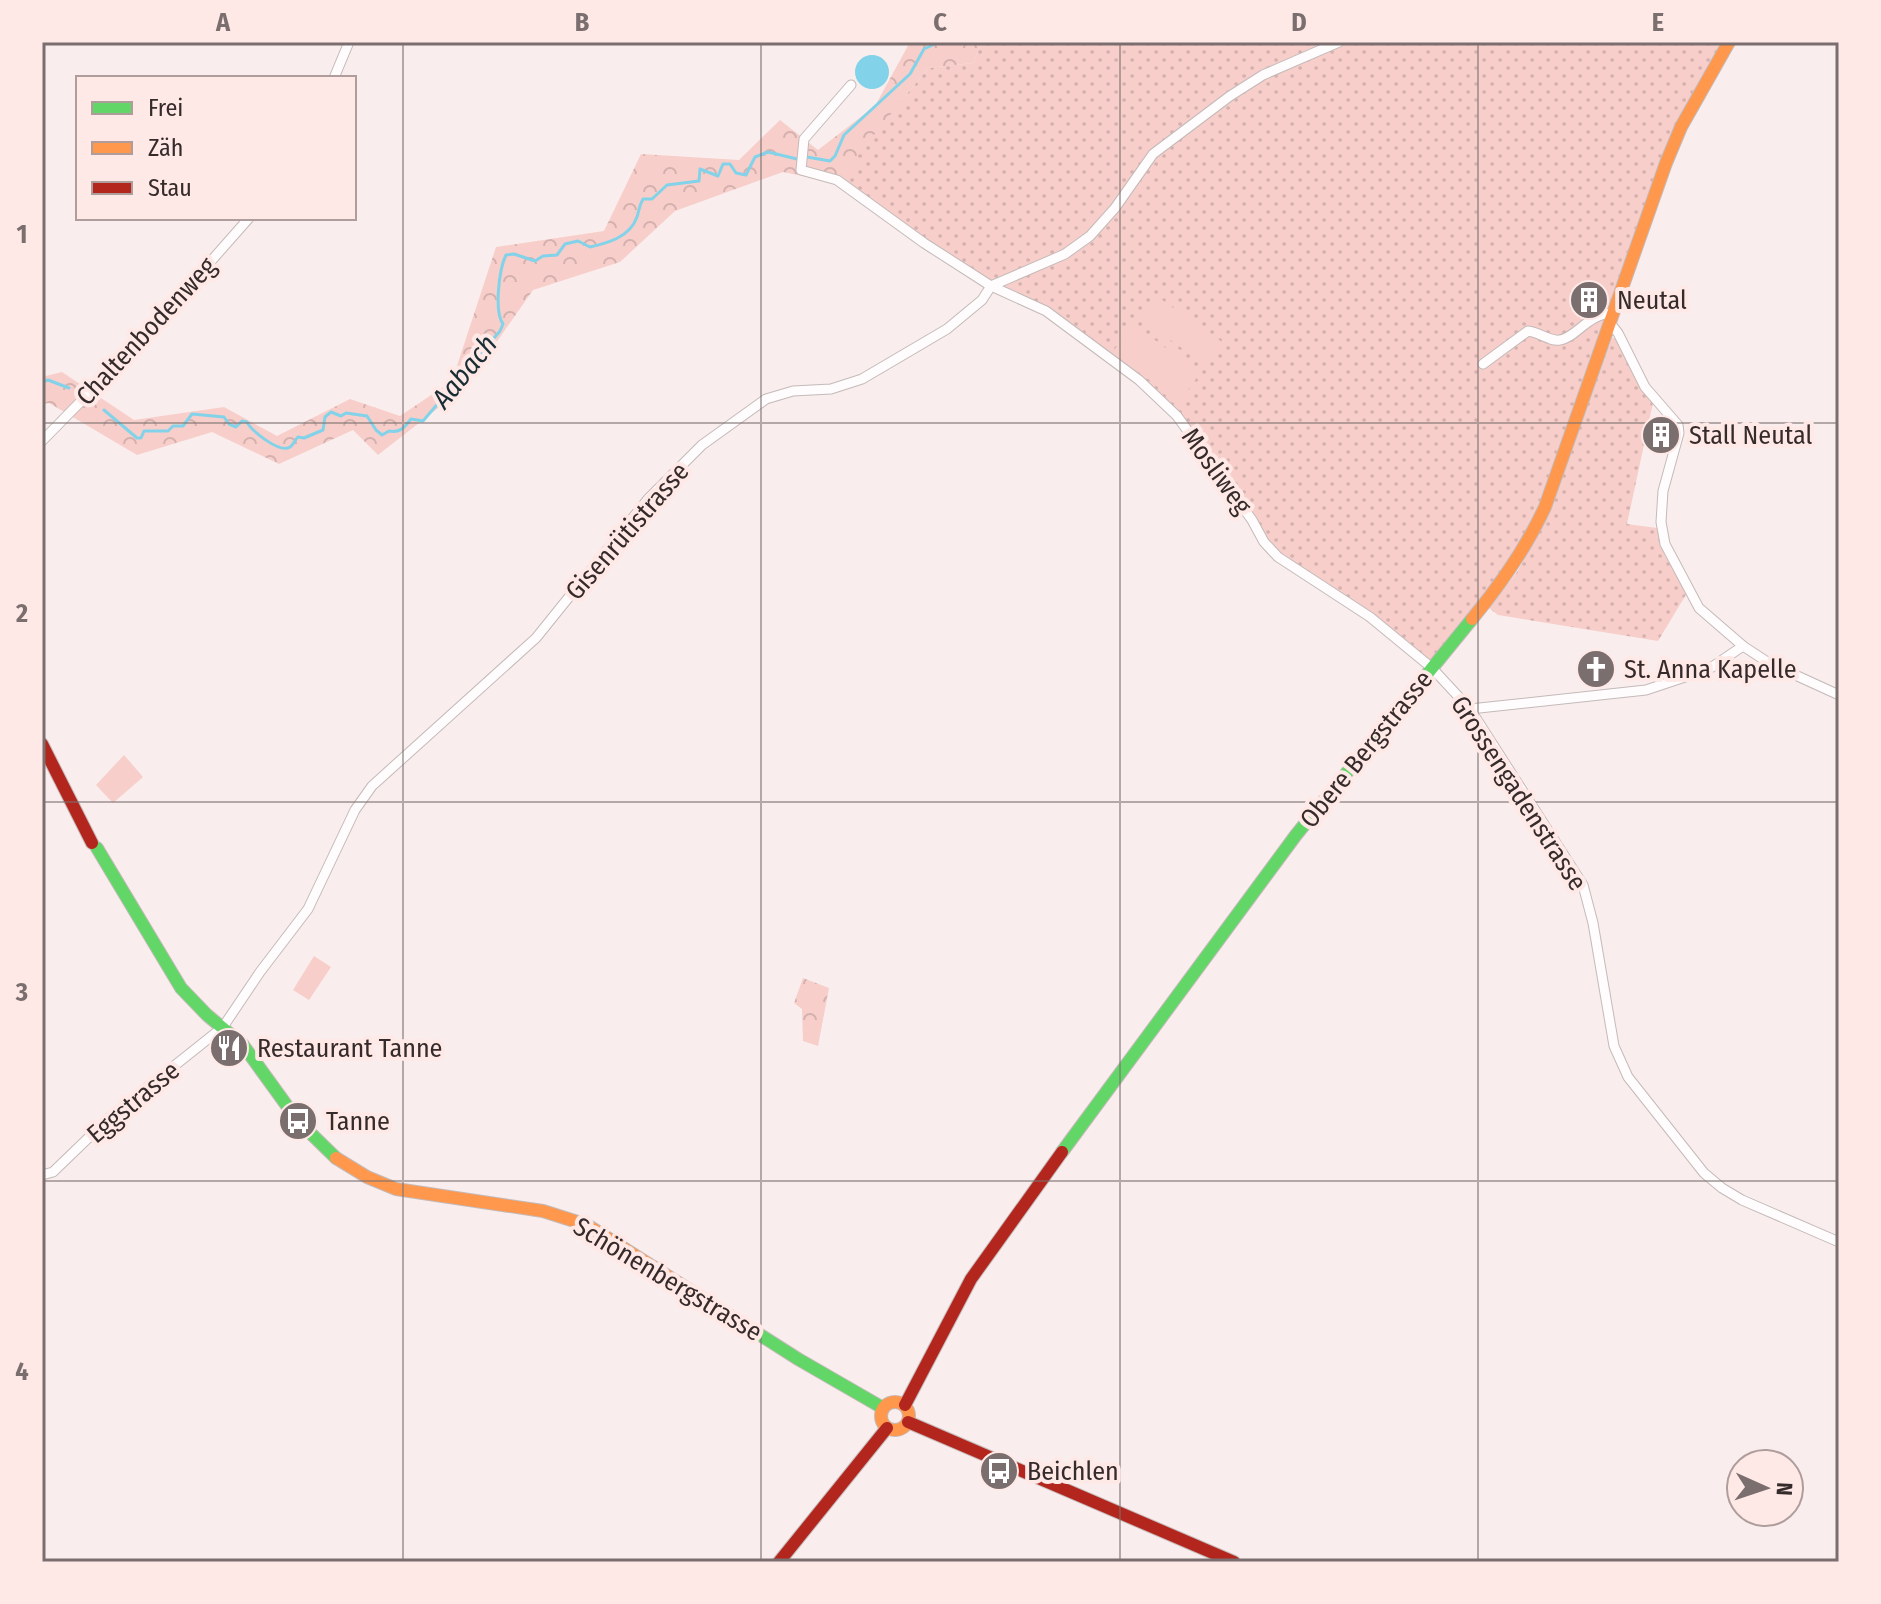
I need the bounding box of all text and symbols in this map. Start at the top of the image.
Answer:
text: A [215,7,231,38]
text: B [575,7,590,38]
text: C [933,7,947,38]
text: D [1291,7,1307,38]
text: E [1652,7,1664,38]
legend [76,76,356,220]
text: Frei [148,94,183,122]
text: Zäh [148,134,183,162]
text: Stau [148,174,192,202]
text: 1 [17,219,28,250]
street label: Chaltenbodenweg [70,250,223,412]
building icon: Neutal [1568,279,1610,321]
place label: Neutal [1617,285,1687,316]
water label: Aabach [424,328,504,415]
building icon: Stall Neutal [1640,414,1682,456]
place label: Stall Neutal [1689,420,1813,451]
street label: Mosliweg [1175,422,1259,521]
street label: Gisenrütistrasse [559,456,696,606]
text: 2 [15,598,28,629]
church icon: St. Anna Kapelle [1575,648,1617,690]
place label: St. Anna Kapelle [1624,654,1796,685]
street label: Obere Bergstrasse [1294,664,1439,834]
street label: Grossengadenstrasse [1444,690,1593,896]
text: 3 [15,977,28,1008]
restaurant icon: Restaurant Tanne [208,1027,250,1069]
place label: Restaurant Tanne [257,1033,442,1064]
street label: Eggstrasse [81,1055,186,1150]
bus stop icon: Tanne [277,1100,319,1142]
place label: Tanne [326,1106,390,1137]
street label: Schönenbergstrasse [568,1211,768,1348]
text: 4 [15,1356,29,1387]
north arrow [1725,1448,1805,1528]
bus stop icon: Beichlen [978,1450,1020,1492]
place label: Beichlen [1027,1456,1119,1487]
text: N [1771,1482,1798,1496]

